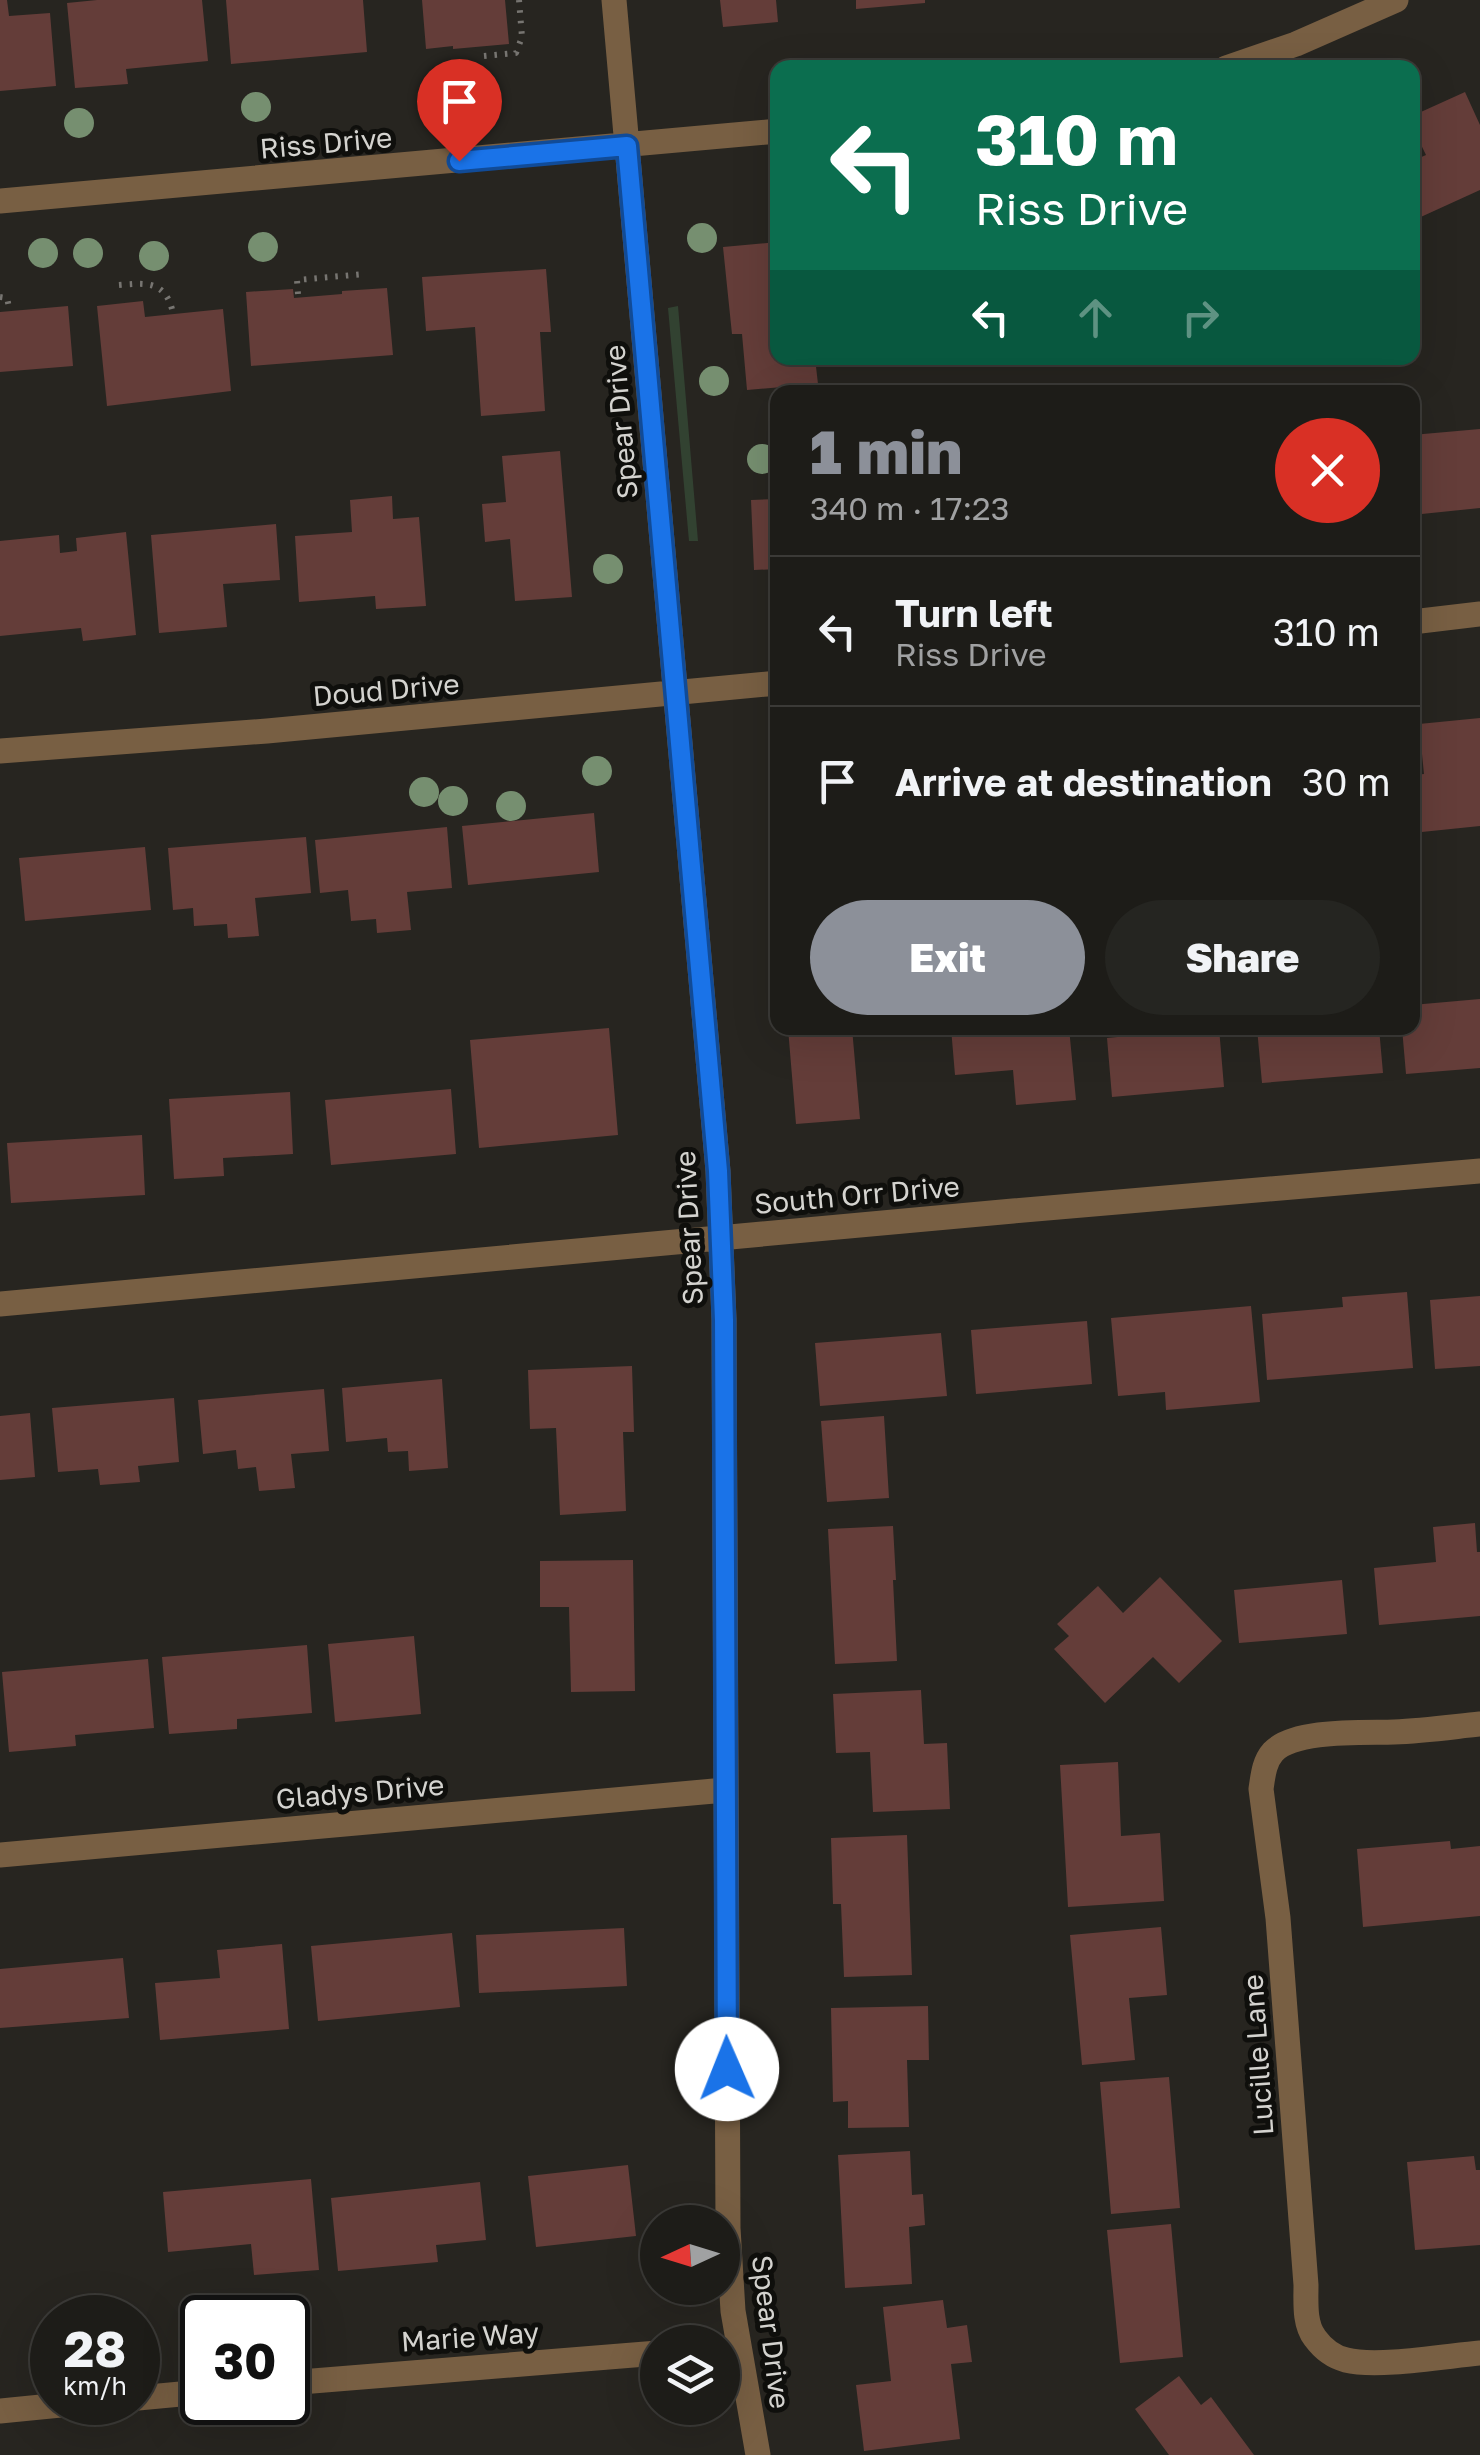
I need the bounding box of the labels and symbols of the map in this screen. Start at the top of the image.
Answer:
pin [417,59,502,162]
street label: Riss Drive [258,120,393,165]
street label: Spear Drive [597,344,644,500]
street label: Doud Drive [311,667,461,712]
street label: Spear Drive [668,1150,709,1306]
street label: South Orr Drive [753,1169,961,1220]
street label: Gladys Drive [275,1768,445,1815]
street label: Lucille Lane [1235,1973,1280,2137]
position arrow [675,2017,779,2121]
north arrow [640,2205,740,2305]
street label: Spear Drive [746,2253,797,2411]
speed limit sign: 30 [180,2295,310,2425]
street label: Marie Way [400,2315,540,2358]

